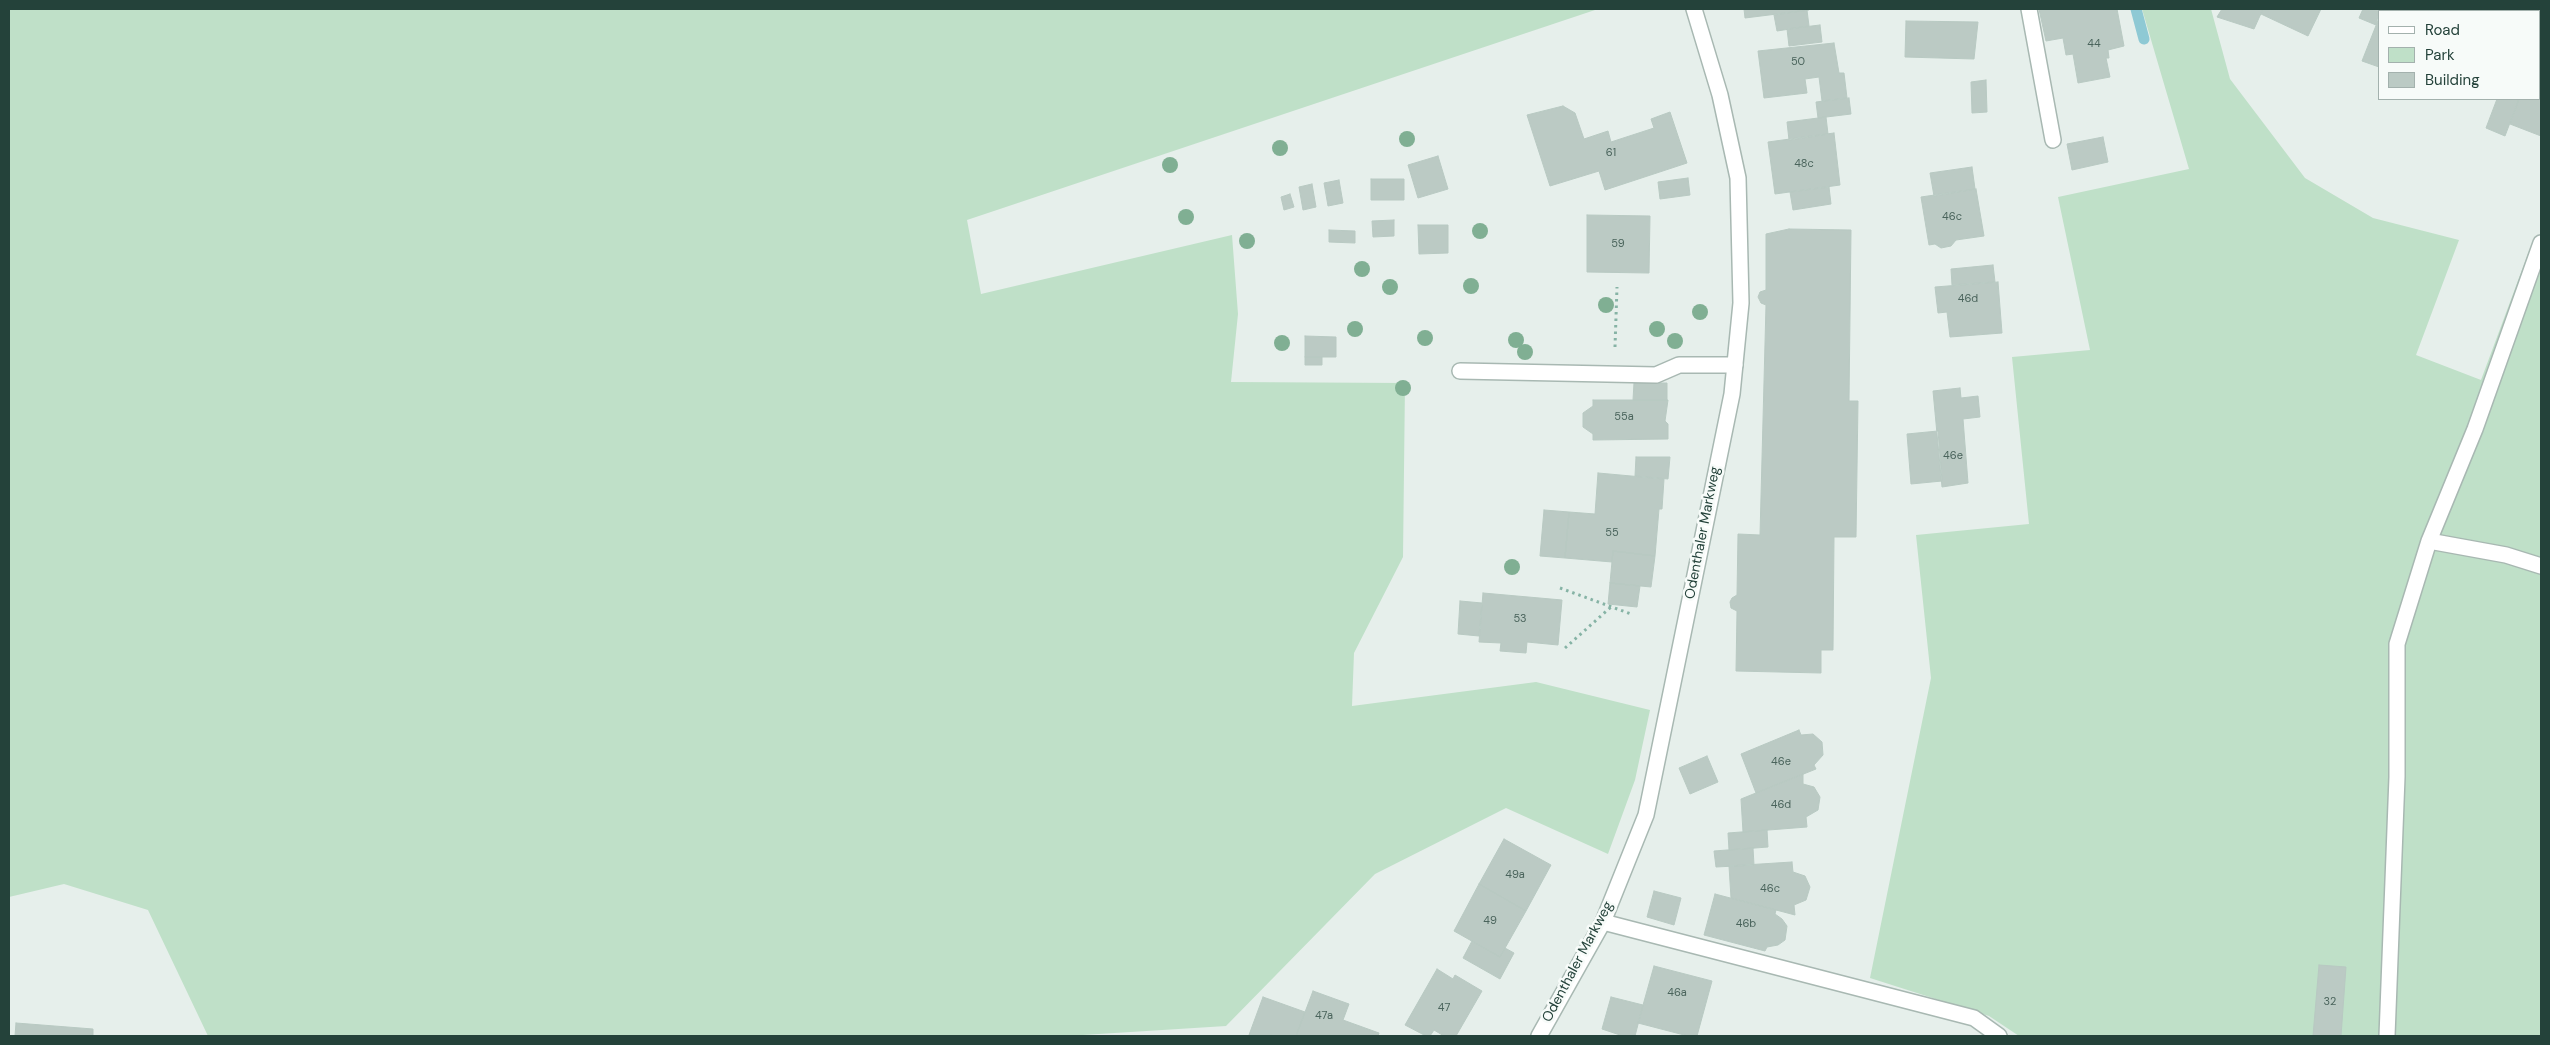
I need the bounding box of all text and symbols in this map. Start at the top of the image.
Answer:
legend [2378,10,2540,100]
text: Road [2425,20,2460,40]
house number: 44 [2087,37,2101,51]
text: Park [2425,45,2455,65]
house number: 50 [1791,55,1805,69]
text: Building [2425,70,2480,90]
house number: 61 [1606,146,1616,160]
house number: 48c [1794,157,1814,171]
house number: 46c [1942,210,1962,224]
house number: 59 [1611,237,1625,251]
house number: 46d [1958,292,1978,306]
house number: 55a [1614,410,1634,424]
house number: 46e [1943,449,1963,463]
street label: Odenthaler Markweg [1682,465,1724,601]
house number: 55 [1605,526,1619,540]
house number: 53 [1513,612,1527,626]
house number: 46e [1771,755,1791,769]
house number: 46d [1771,798,1791,812]
house number: 49a [1505,868,1525,882]
house number: 46c [1760,882,1780,896]
street label: Odenthaler Markweg [1539,899,1617,1025]
house number: 49 [1483,914,1497,928]
house number: 46b [1736,917,1756,931]
house number: 46a [1667,986,1687,1000]
house number: 32 [2324,995,2336,1009]
house number: 47 [1438,1001,1450,1015]
house number: 47a [1315,1009,1333,1023]

